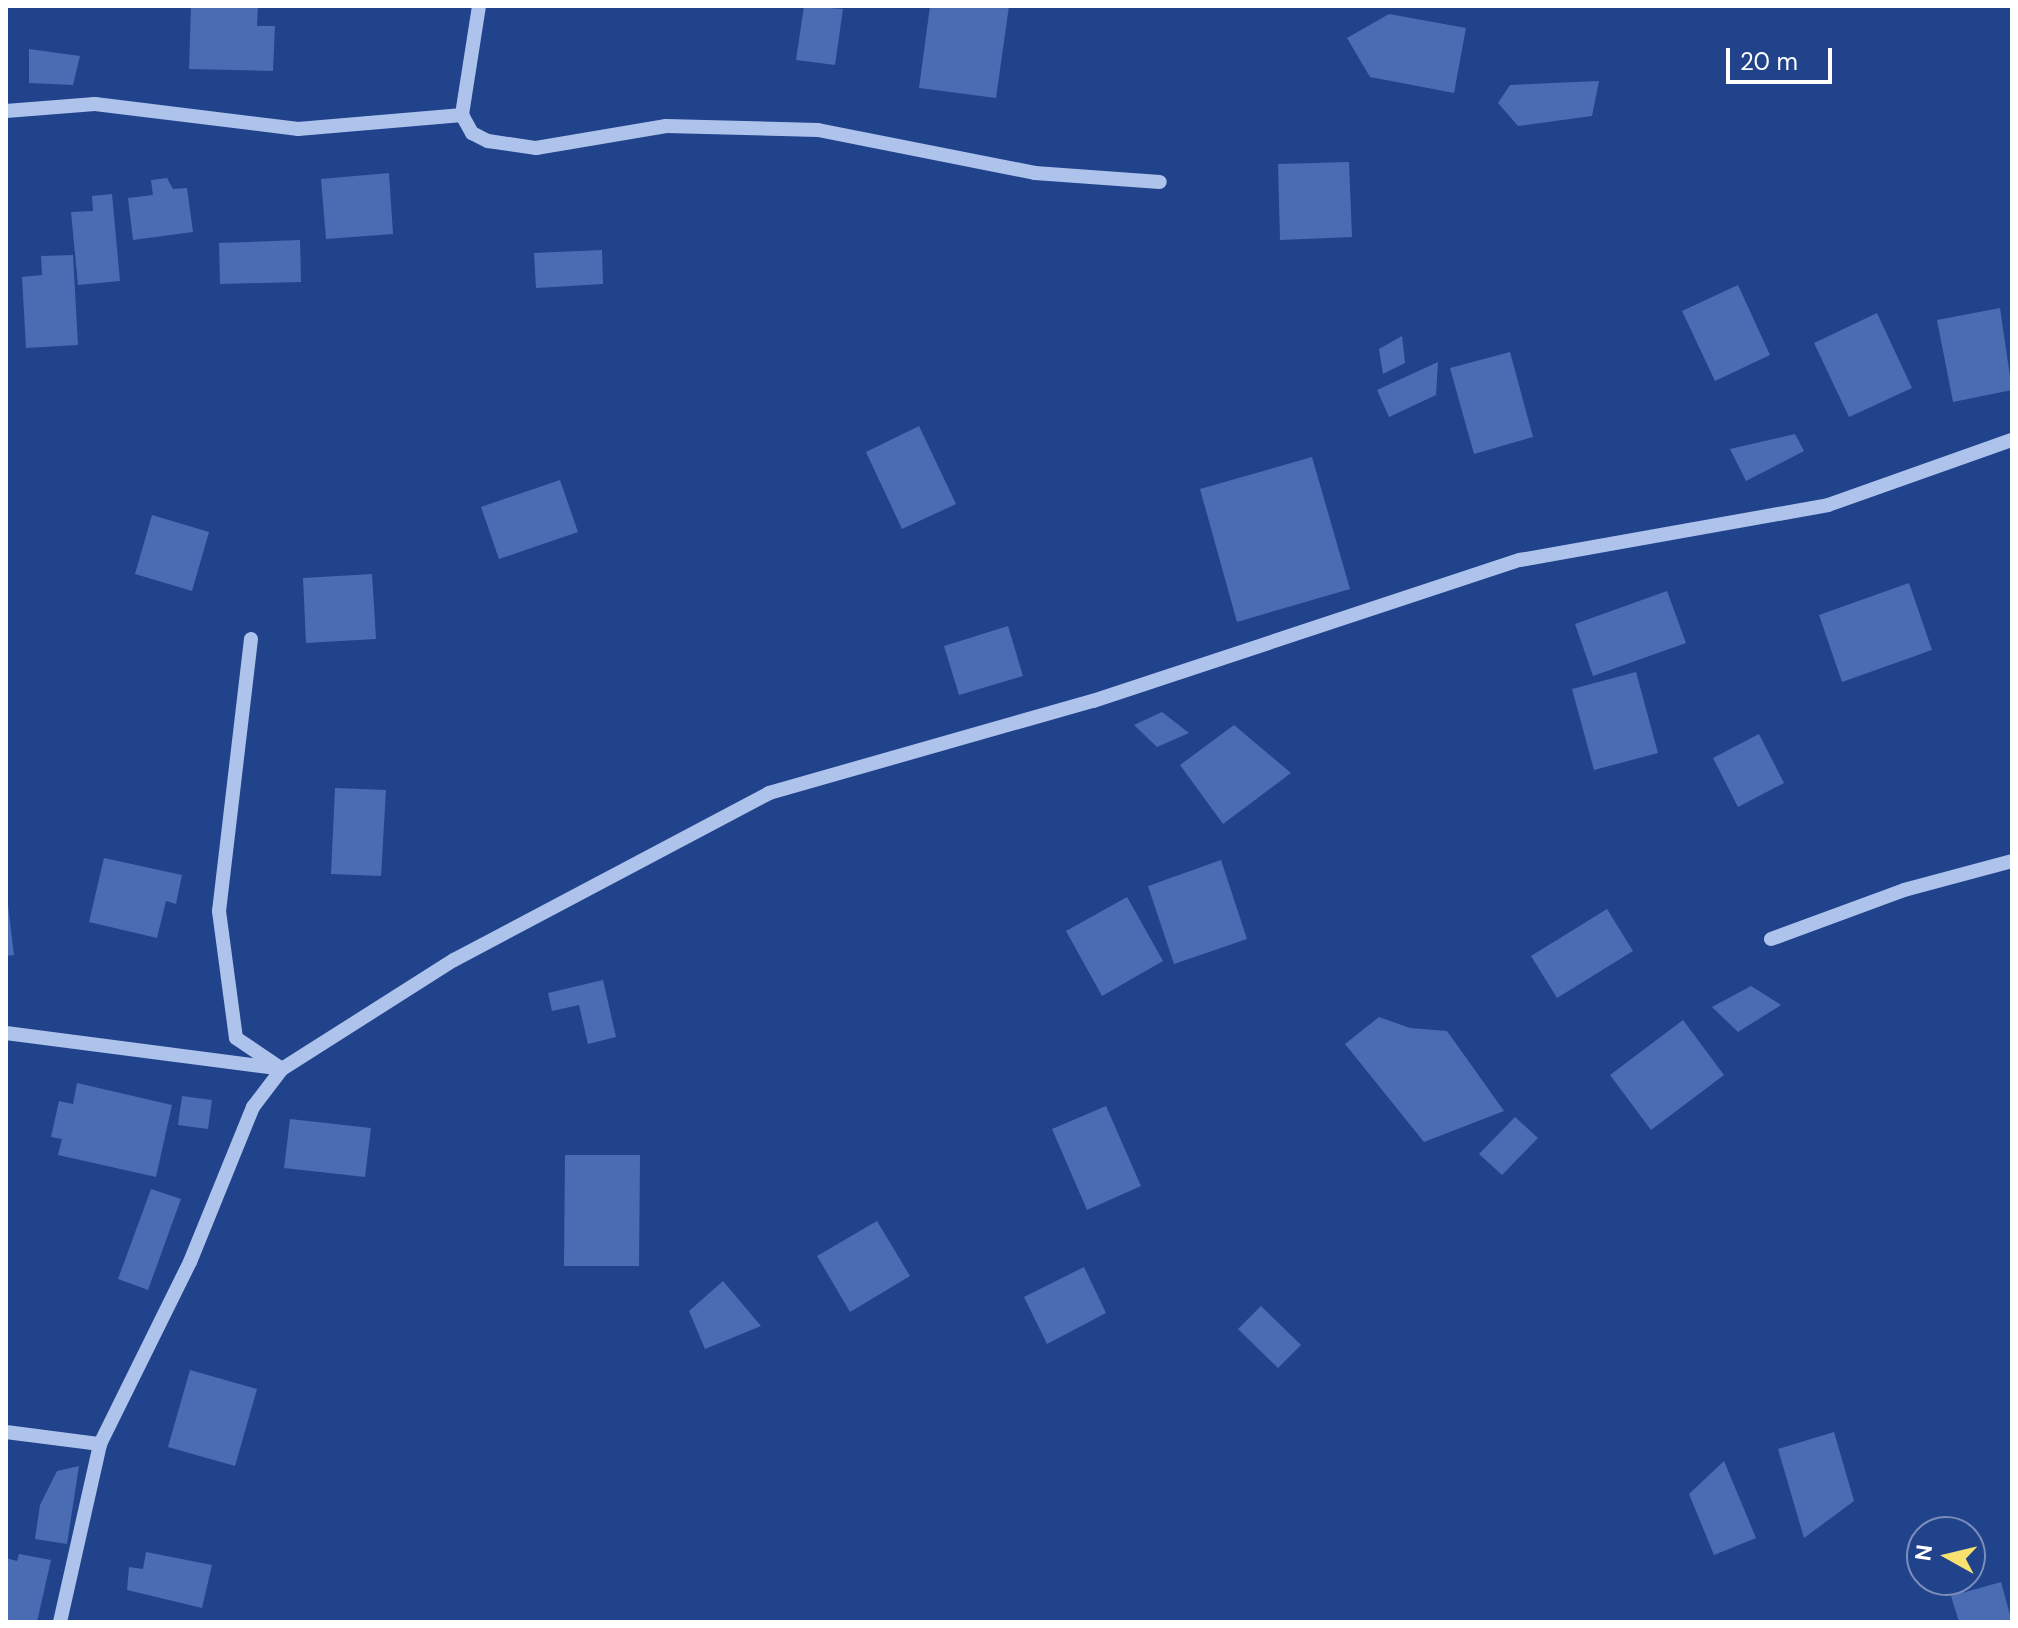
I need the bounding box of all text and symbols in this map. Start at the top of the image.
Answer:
scale bar [1730,32,1836,82]
text: 20 m [1740,46,1798,77]
north arrow [1906,1516,1986,1596]
text: N [1908,1543,1939,1563]

